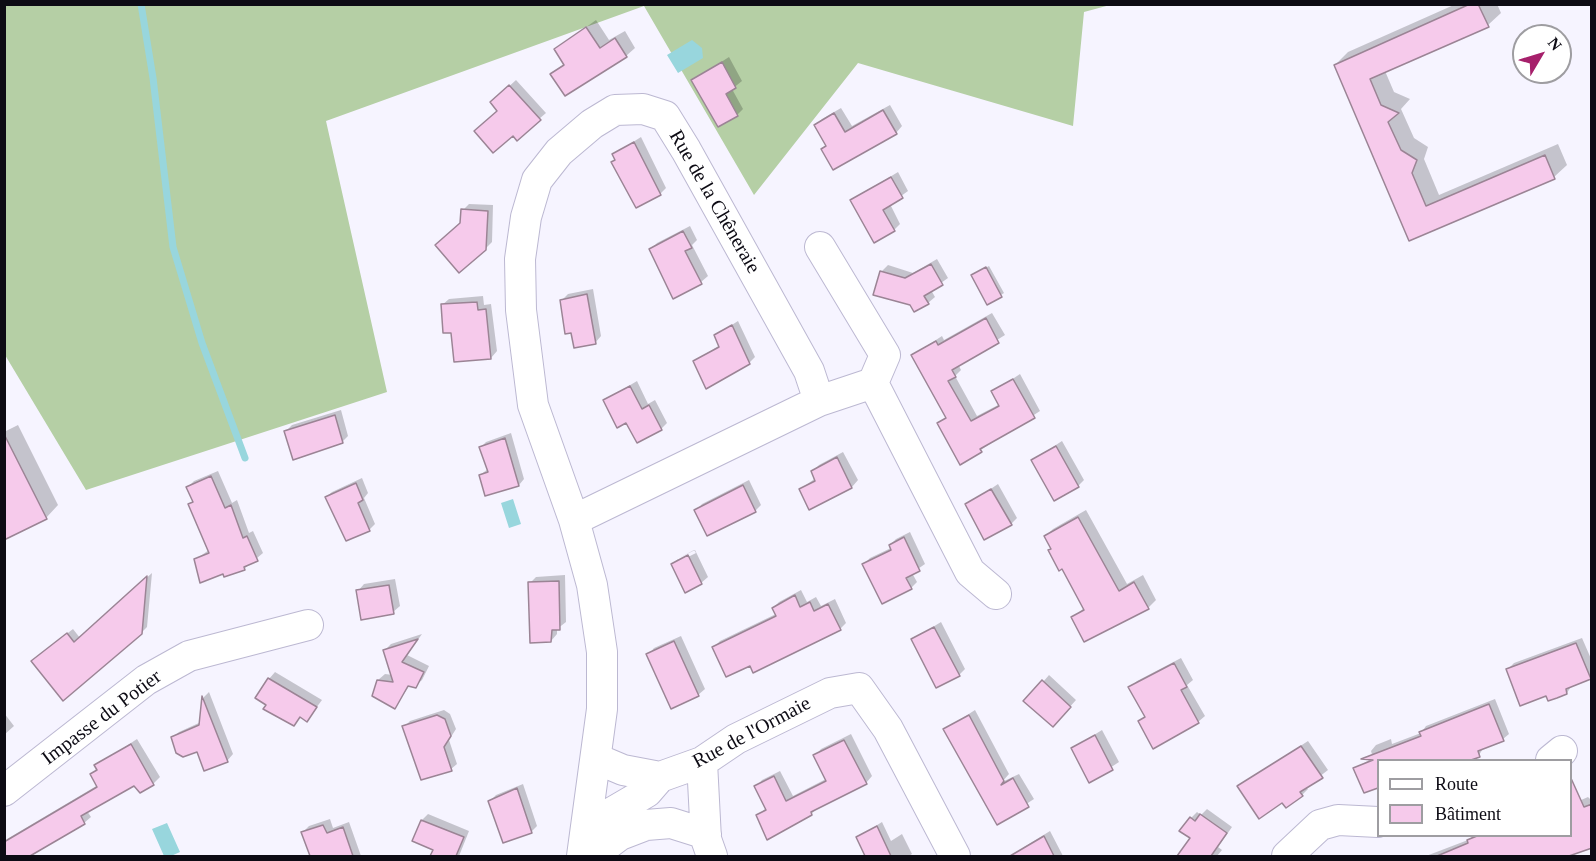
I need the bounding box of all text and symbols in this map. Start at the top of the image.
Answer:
north arrow [1512,24,1572,84]
text: N [1545,34,1565,54]
street label: Rue de la Chêneraie [663,126,765,278]
street label: Impasse du Potier [38,665,166,771]
street label: Rue de l'Ormaie [689,692,815,774]
legend [1377,759,1572,837]
text: Route [1435,774,1478,794]
text: Bâtiment [1435,804,1501,824]

